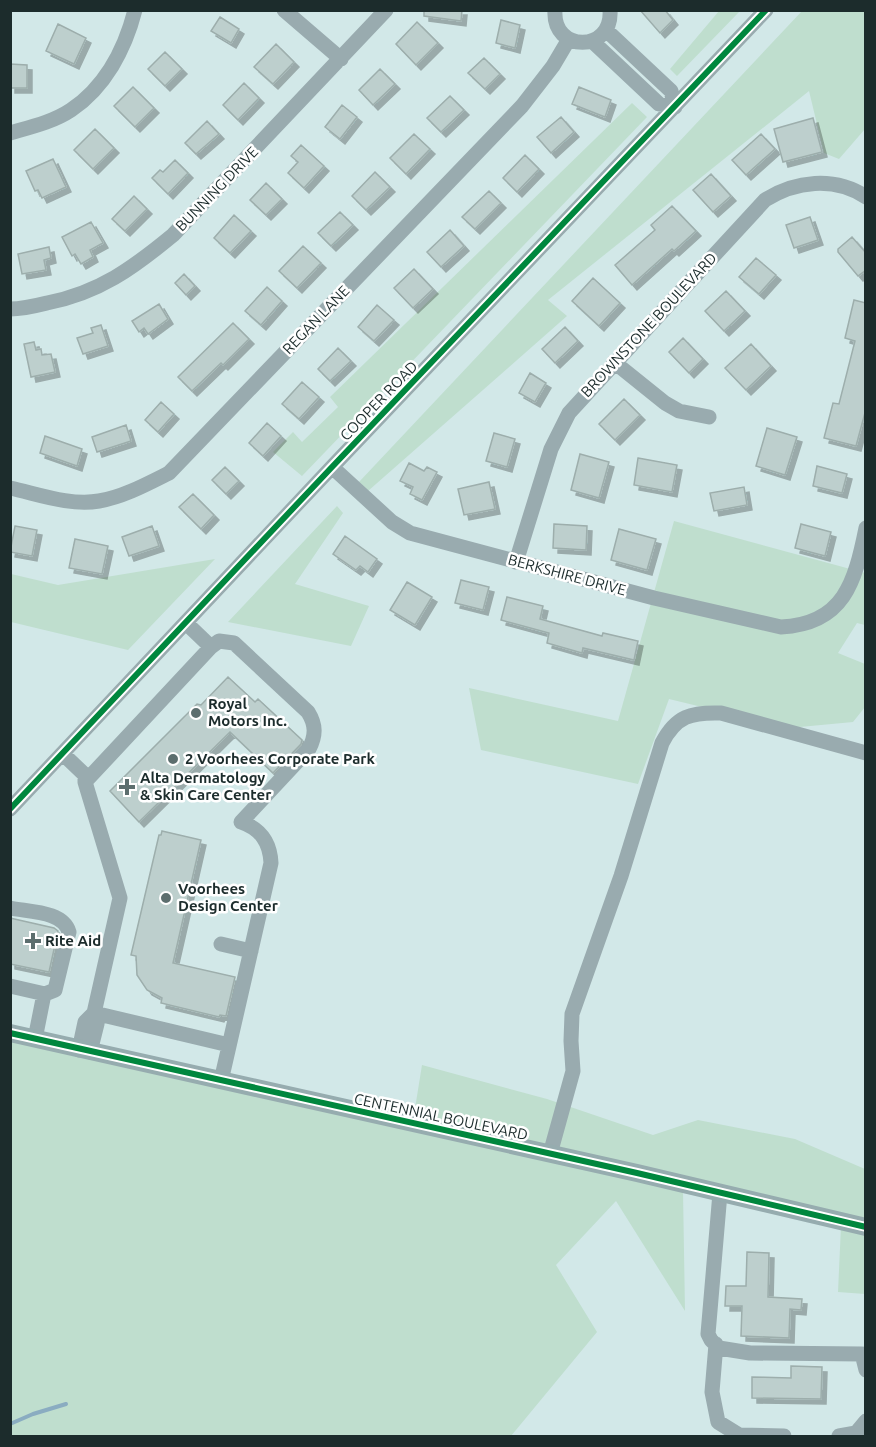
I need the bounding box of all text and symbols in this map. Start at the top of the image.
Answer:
street label: BUNNING DRIVE [172,143,261,234]
street label: BROWNSTONE BOULEVARD [577,249,720,400]
street label: REGAN LANE [279,282,352,357]
street label: COOPER ROAD [337,357,421,444]
street label: BERKSHIRE DRIVE [506,551,628,598]
place label: Royal Motors Inc. [208,695,287,729]
marker: Royal Motors Inc. [189,706,203,720]
place label: 2 Voorhees Corporate Park [185,750,376,767]
marker: 2 Voorhees Corporate Park [166,752,180,766]
place label: Alta Dermatology & Skin Care Center [140,769,272,803]
marker: Alta Dermatology & Skin Care Center [118,778,136,796]
place label: Voorhees Design Center [178,880,279,914]
marker: Voorhees Design Center [159,891,173,905]
place label: Rite Aid [45,932,101,949]
marker: Rite Aid [26,934,40,948]
street label: CENTENNIAL BOULEVARD [353,1090,529,1143]

